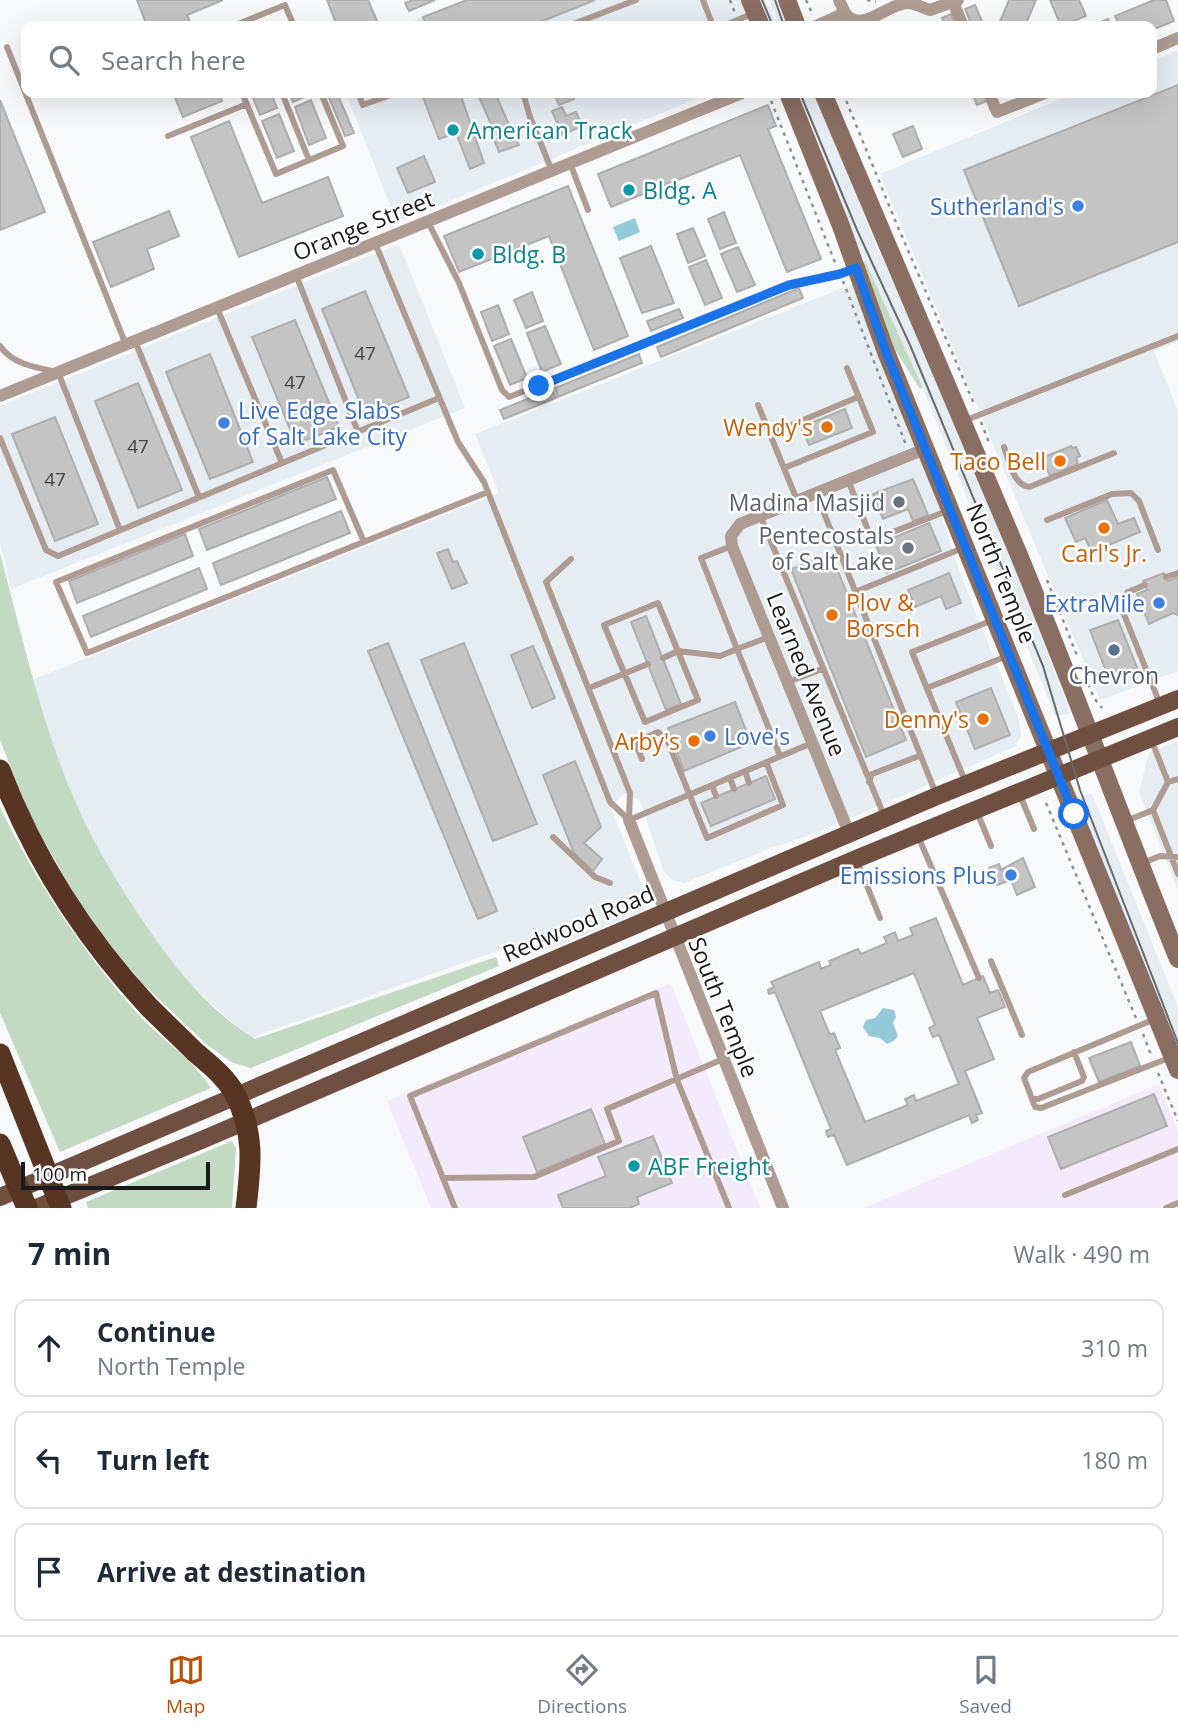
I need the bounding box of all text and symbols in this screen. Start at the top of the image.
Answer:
search box [21,21,1157,98]
icon: search [45,41,83,79]
text: Search here [101,42,246,78]
place label: American Track [467,114,633,146]
marker: American Track [445,122,461,138]
place label: Bldg. A [643,174,717,206]
street label: Orange Street [288,182,438,268]
marker: Bldg. A [621,182,637,198]
place label: Sutherland's [930,190,1064,222]
marker: Sutherland's [1070,198,1086,214]
place label: Bldg. B [492,238,566,270]
marker: Bldg. B [470,246,486,262]
house number: 47 [354,340,376,366]
house number: 47 [284,369,306,395]
route end [523,370,554,401]
place label: Live Edge Slabs of Salt Lake City [238,394,407,452]
place label: Wendy's [723,411,813,443]
marker: Live Edge Slabs of Salt Lake City [216,415,232,431]
marker: Wendy's [819,419,835,435]
house number: 47 [127,433,149,459]
place label: Taco Bell [950,445,1046,477]
marker: Taco Bell [1052,453,1068,469]
house number: 47 [44,466,66,492]
place label: Madina Masjid [729,486,885,518]
marker: Madina Masjid [891,494,907,510]
street label: North Temple [959,498,1045,648]
place label: Pentecostals of Salt Lake [758,519,894,577]
marker: Carl's Jr. [1096,520,1112,536]
place label: Carl's Jr. [1061,537,1147,569]
marker: Pentecostals of Salt Lake [900,540,916,556]
place label: Plov & Borsch [846,586,920,644]
street label: Learned Avenue [760,587,854,761]
place label: ExtraMile [1045,587,1145,619]
marker: ExtraMile [1151,595,1167,611]
marker: Plov & Borsch [824,607,840,623]
marker: Chevron [1106,642,1122,658]
place label: Chevron [1069,659,1159,691]
place label: Denny's [884,703,969,735]
marker: Denny's [975,711,991,727]
place label: Love's [724,720,790,752]
place label: Arby's [614,725,680,757]
marker: Love's [702,728,718,744]
marker: Arby's [686,733,702,749]
route start [1058,798,1089,829]
place label: Emissions Plus [840,859,997,891]
marker: Emissions Plus [1003,867,1019,883]
street label: Redwood Road [497,877,659,969]
street label: South Temple [681,932,767,1082]
place label: ABF Freight [648,1150,770,1182]
marker: ABF Freight [626,1158,642,1174]
scale bar [21,1159,210,1191]
text: 100 m [32,1161,87,1187]
text: 7 min [28,1233,111,1274]
text: Walk · 490 m [1013,1238,1150,1270]
text: Continue [97,1314,216,1350]
icon: ahead [30,1329,68,1367]
text: 310 m [1081,1332,1148,1364]
text: North Temple [97,1350,246,1382]
icon: left [30,1441,68,1479]
text: Turn left [97,1442,209,1478]
text: 180 m [1081,1444,1148,1476]
icon: arrive [30,1553,68,1591]
text: Arrive at destination [97,1554,366,1590]
tab: Map [166,1651,205,1719]
tab: Directions [537,1651,627,1719]
tab: Saved [959,1651,1012,1719]

